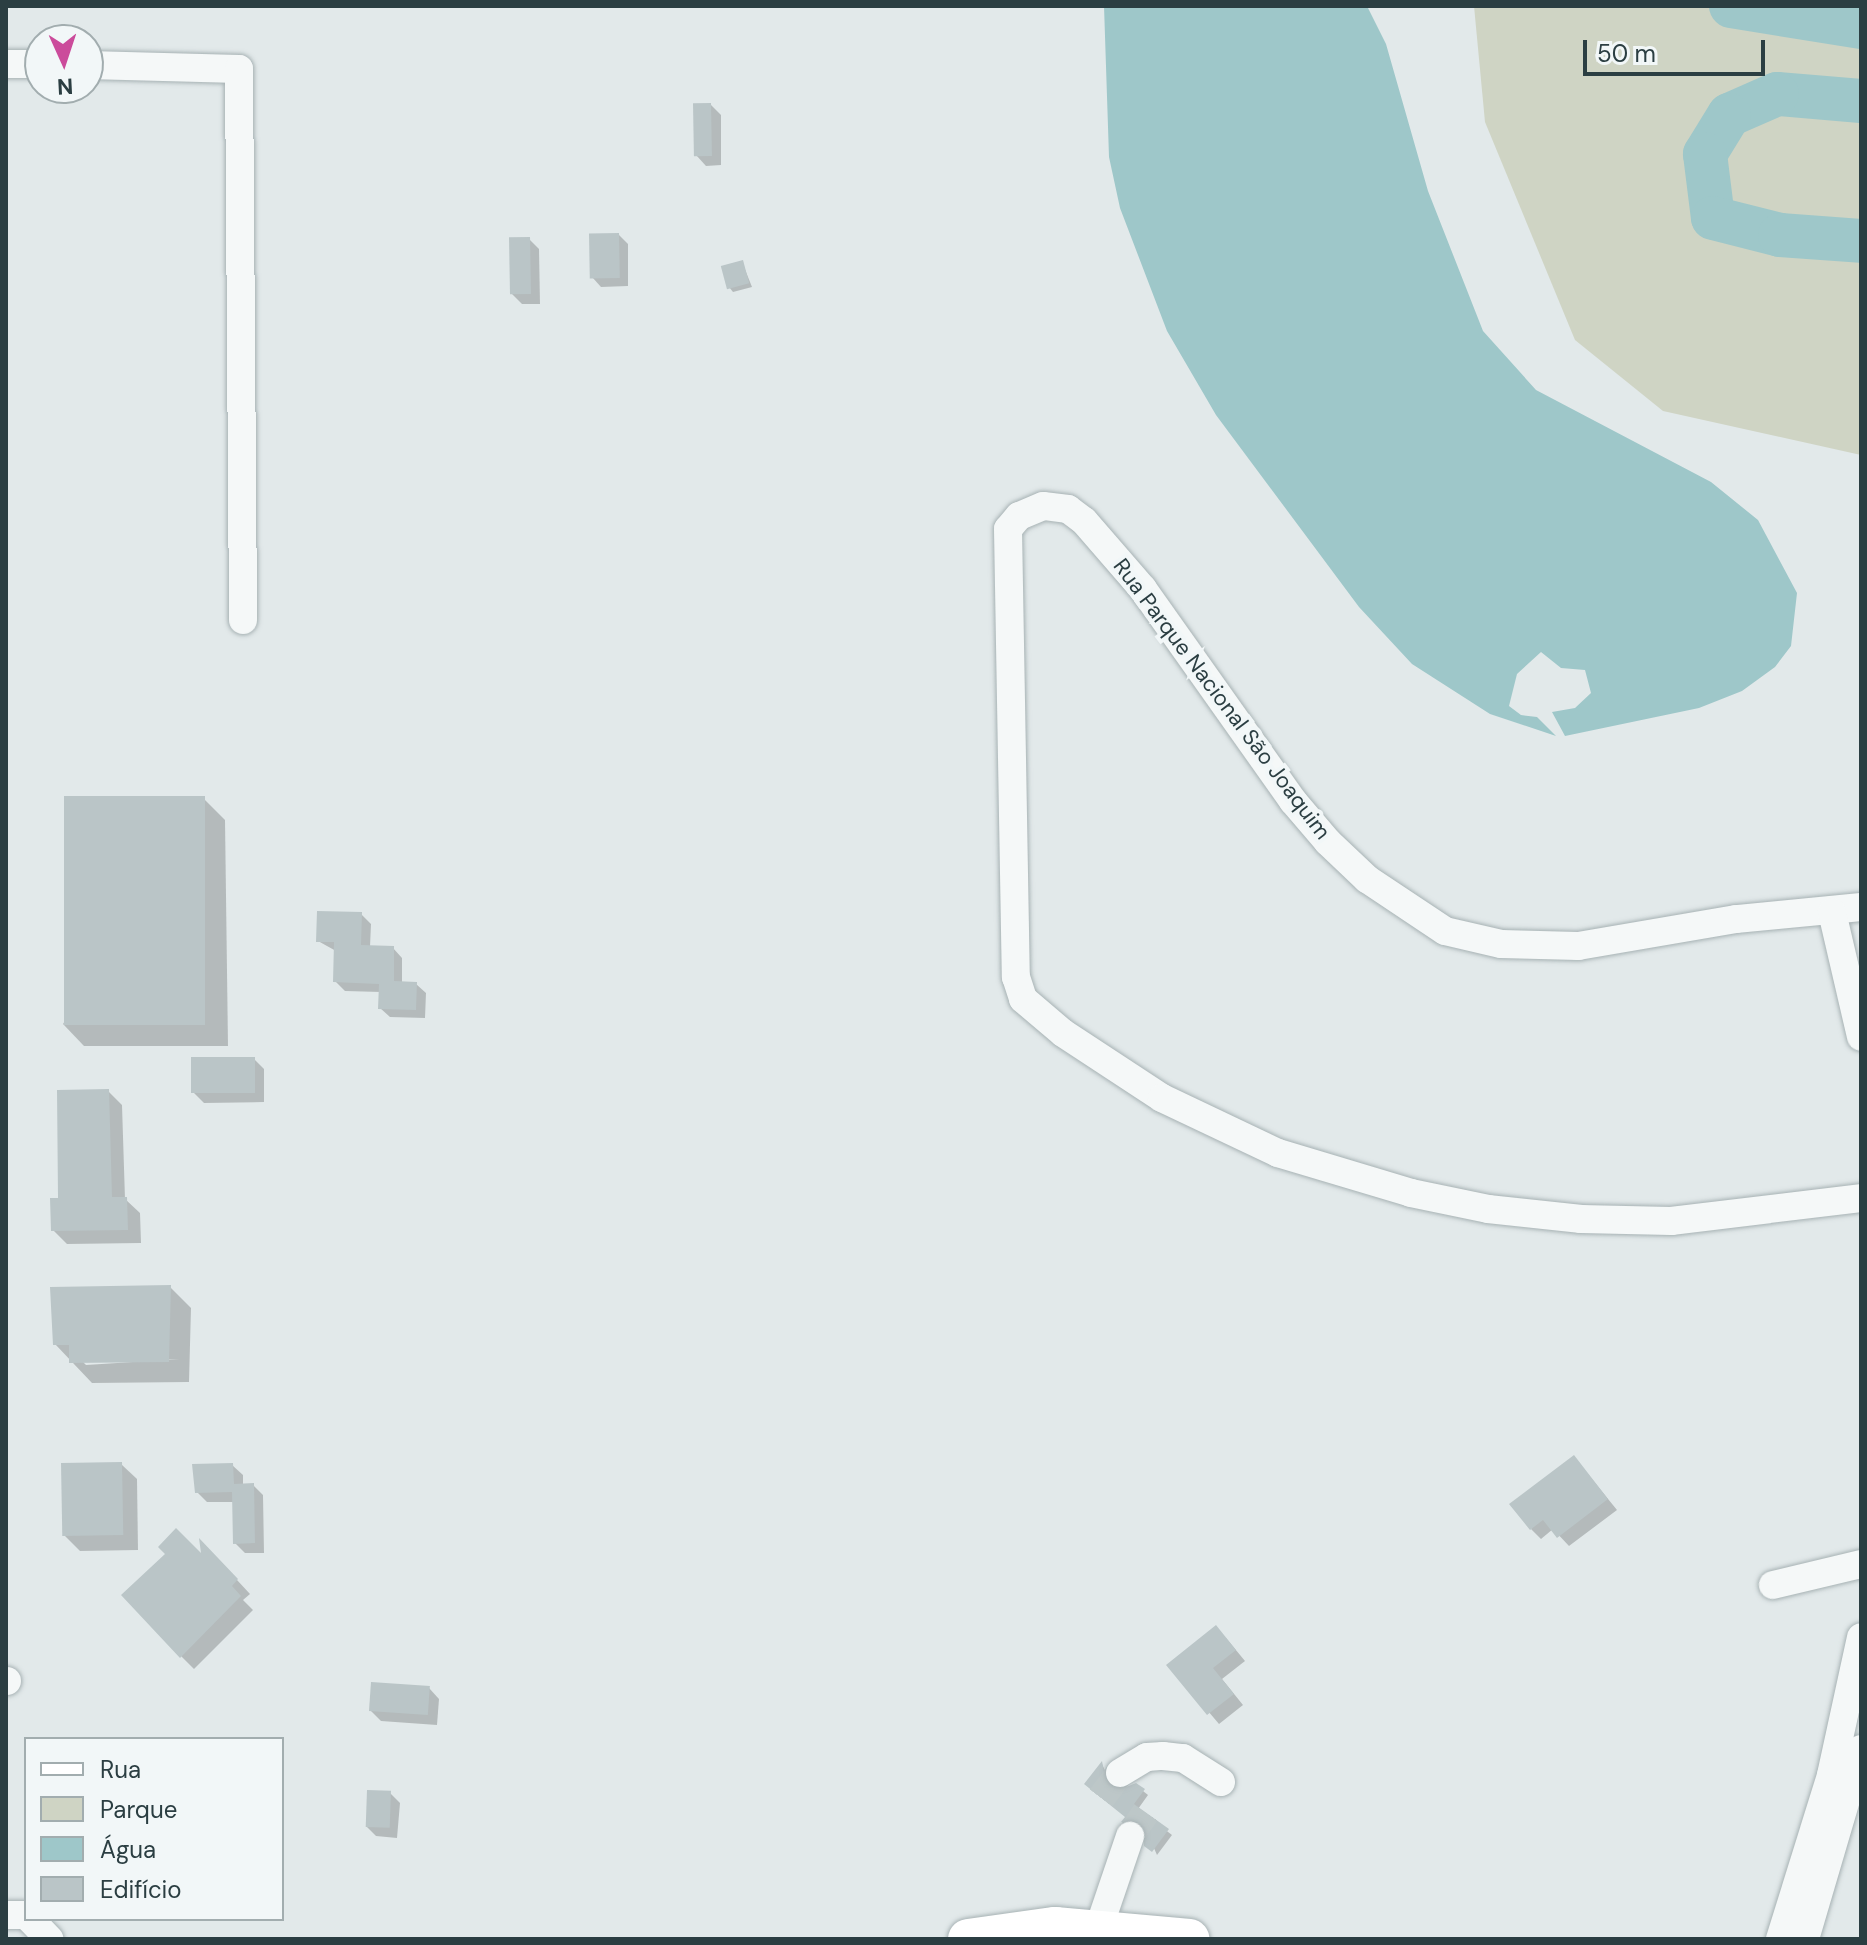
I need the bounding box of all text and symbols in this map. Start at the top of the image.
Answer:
north arrow [24,24,104,104]
scale bar [1587,24,1769,74]
text: 50 m [1597,38,1656,69]
text: N [56,72,74,101]
street label: Rua Parque Nacional São Joaquim [1108,553,1336,845]
legend [24,1737,284,1921]
text: Rua [100,1754,141,1785]
text: Parque [100,1794,177,1825]
text: Água [100,1834,156,1865]
text: Edifício [100,1874,182,1905]

